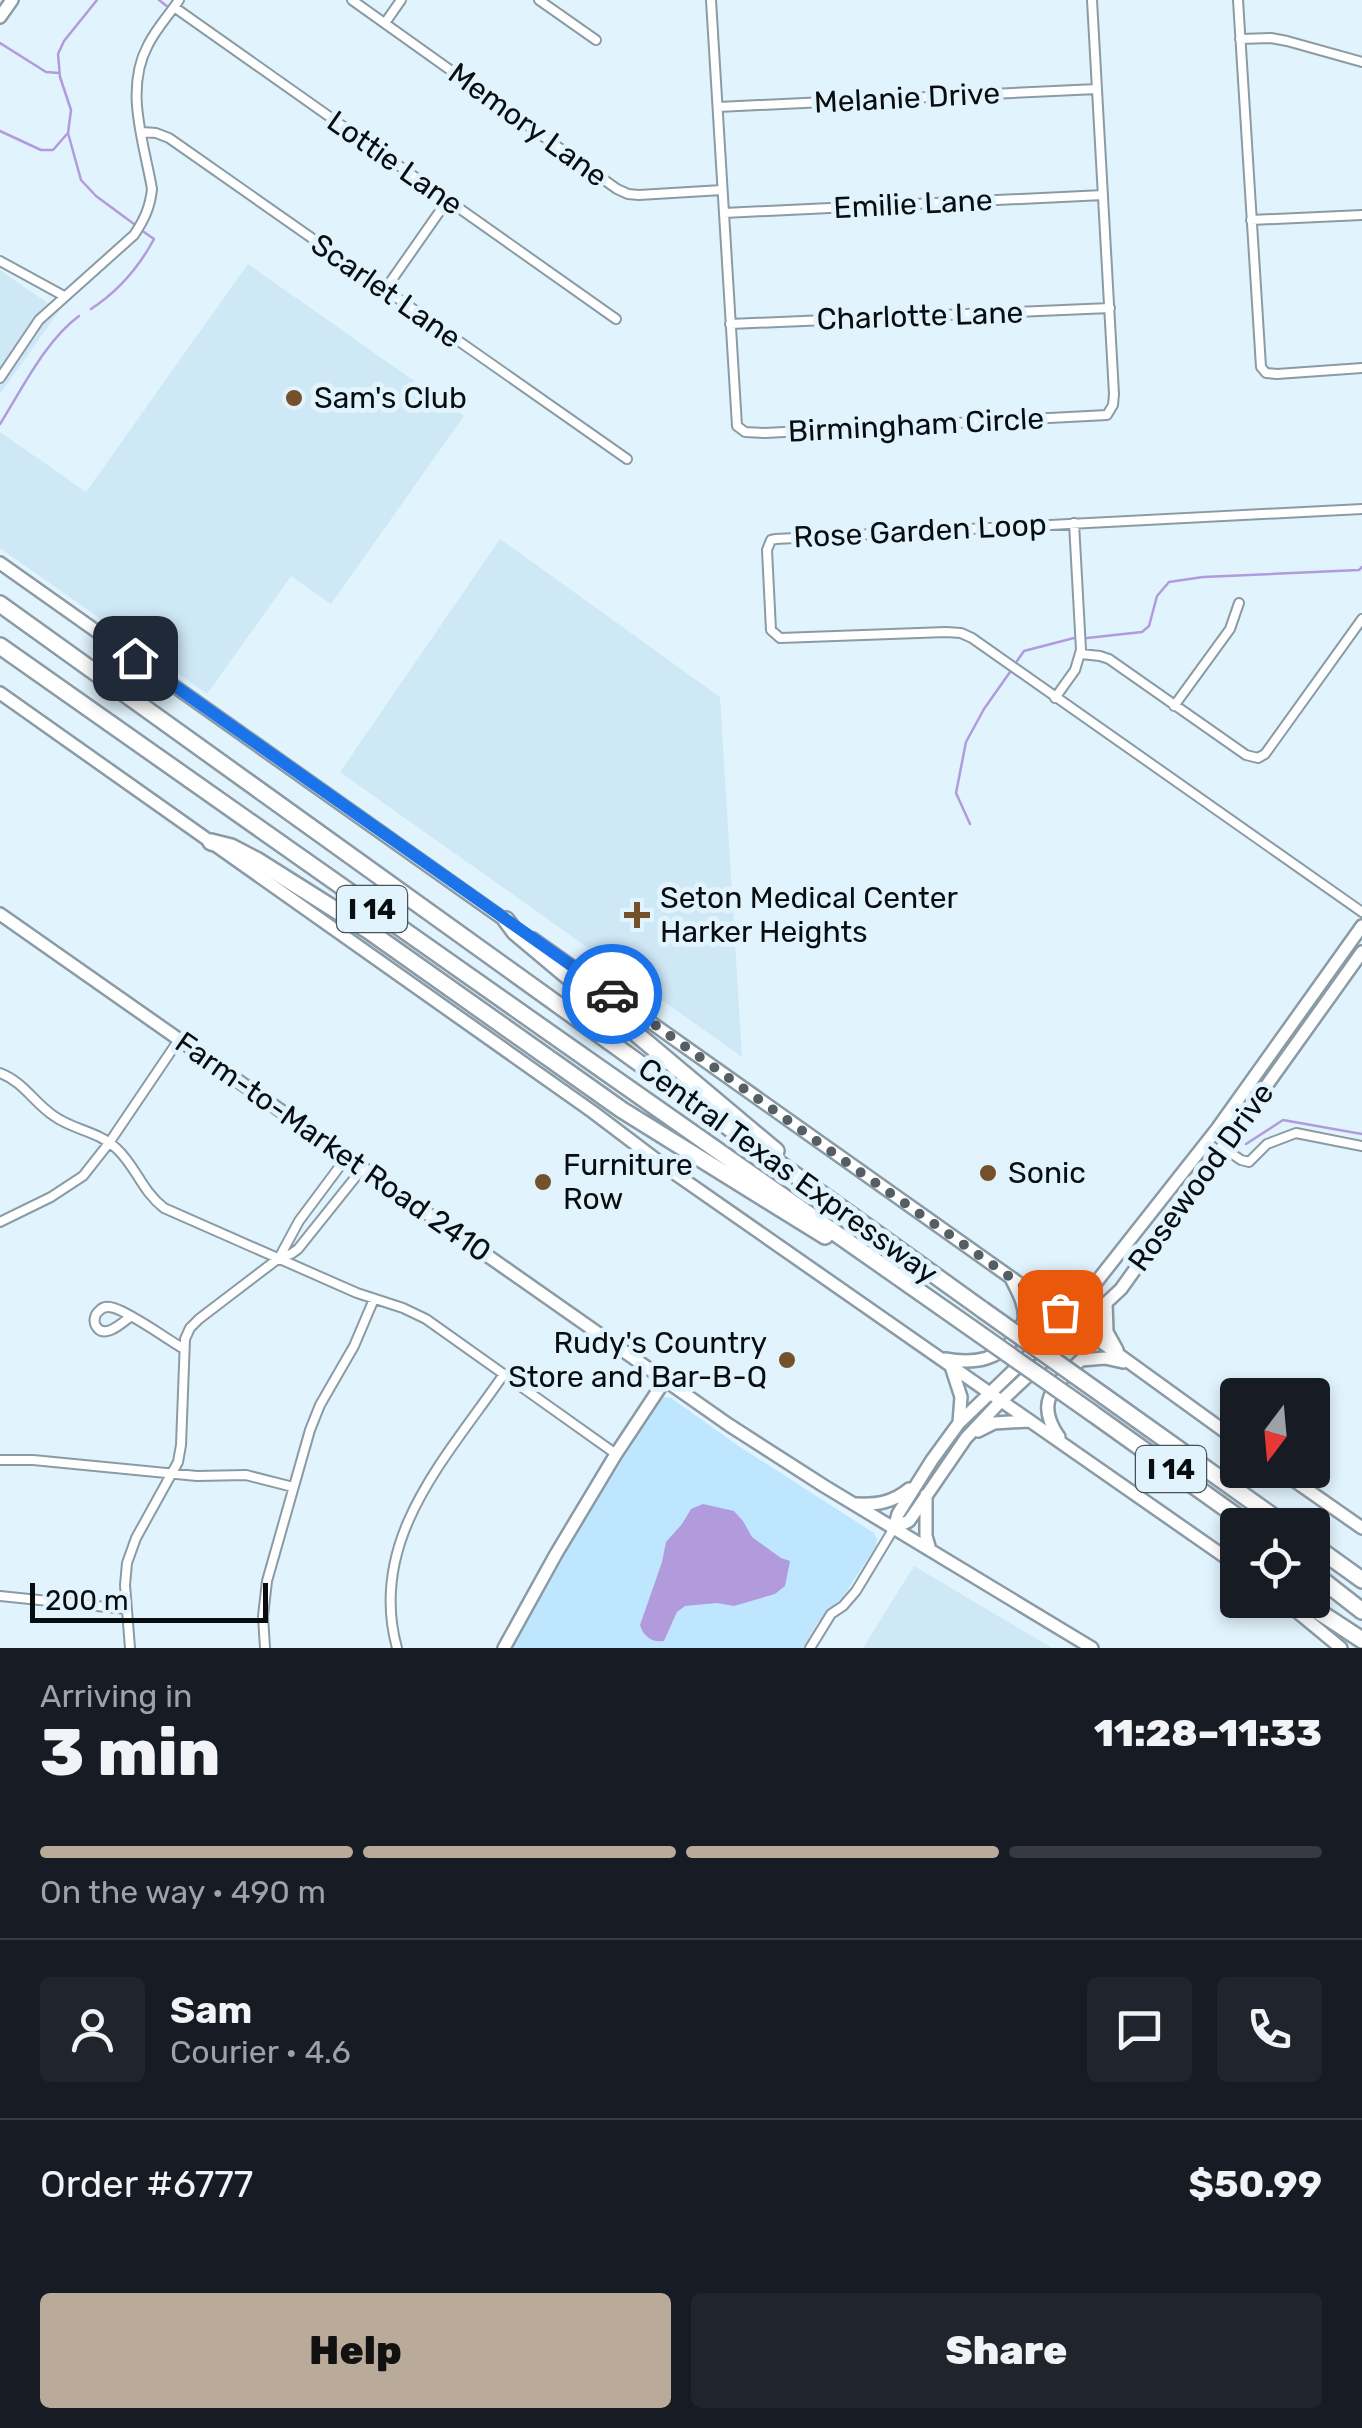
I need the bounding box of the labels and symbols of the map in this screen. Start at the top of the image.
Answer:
street label: Memory Lane [442,55,614,195]
street label: Melanie Drive [813,75,1001,121]
street label: Lottie Lane [320,103,470,223]
street label: Emilie Lane [833,182,993,226]
street label: Scarlet Lane [304,226,468,356]
street label: Charlotte Lane [816,294,1024,338]
place label: Sam's Club [314,380,467,416]
marker: Sam's Club [283,387,305,409]
street label: Birmingham Circle [787,400,1045,450]
street label: Rose Garden Loop [793,506,1047,556]
pin [93,616,178,701]
place label: Seton Medical Center Harker Heights [660,880,959,950]
road number: I 14 [337,886,407,932]
marker: Seton Medical Center Harker Heights [624,902,650,928]
courier [562,944,662,1044]
street label: Farm-to-Market Road 2410 [168,1024,498,1270]
street label: Central Texas Expressway [631,1050,945,1292]
street label: Rosewood Drive [1121,1076,1281,1278]
place label: Furniture Row [563,1147,693,1217]
place label: Sonic [1008,1155,1086,1191]
marker: Sonic [977,1162,999,1184]
marker: Furniture Row [532,1171,554,1193]
pin [1018,1270,1103,1355]
place label: Rudy's Country Store and Bar-B-Q [508,1325,767,1395]
marker: Rudy's Country Store and Bar-B-Q [776,1349,798,1371]
north arrow [1220,1378,1330,1488]
road number: I 14 [1136,1446,1206,1492]
scale bar [30,1578,268,1622]

